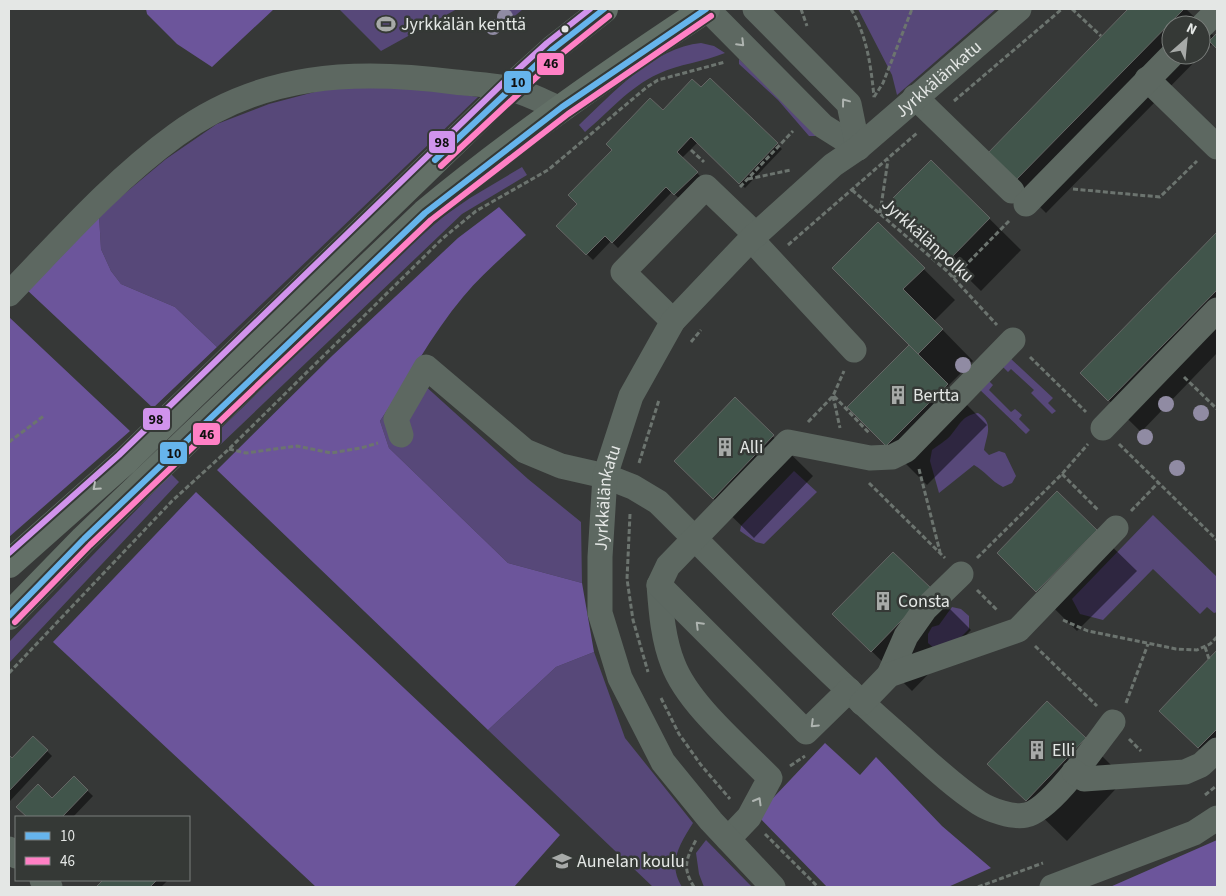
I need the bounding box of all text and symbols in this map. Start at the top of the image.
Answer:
place label: Jyrkkälän kenttä [401,12,526,37]
sports icon: Jyrkkälän kenttä [375,13,397,35]
north arrow [1161,15,1211,65]
text: N [1183,18,1200,40]
unlabelled marker [560,24,570,34]
street label: Jyrkkälänkatu [890,35,987,124]
one-way arrow [735,37,744,46]
line badge: 46 [536,52,565,76]
text: 46 [544,54,558,74]
line badge: 10 [503,70,532,94]
text: 10 [511,73,525,93]
one-way arrow [842,98,851,107]
line badge: 98 [428,130,456,154]
text: 98 [435,133,449,153]
street label: Jyrkkälänpolku [876,192,979,289]
place label: Bertta [913,383,959,408]
building icon: Bertta [887,384,909,406]
line badge: 98 [142,407,171,431]
text: 98 [149,410,163,430]
line badge: 46 [192,422,221,446]
text: 46 [200,425,214,445]
place label: Alli [740,435,763,460]
building icon: Alli [714,436,736,458]
line badge: 10 [159,441,188,465]
street label: Jyrkkälänkatu [588,442,627,551]
text: 10 [167,444,181,464]
one-way arrow [93,481,102,490]
place label: Consta [898,589,950,614]
building icon: Consta [872,590,894,612]
one-way arrow [696,622,705,631]
one-way arrow [811,718,820,727]
place label: Elli [1052,738,1075,763]
building icon: Elli [1026,739,1048,761]
one-way arrow [752,798,762,807]
legend [15,816,190,881]
text: 10 [60,826,75,847]
place label: Aunelan koulu [577,849,685,874]
school or university icon: Aunelan koulu [551,850,573,872]
text: 46 [60,851,75,872]

